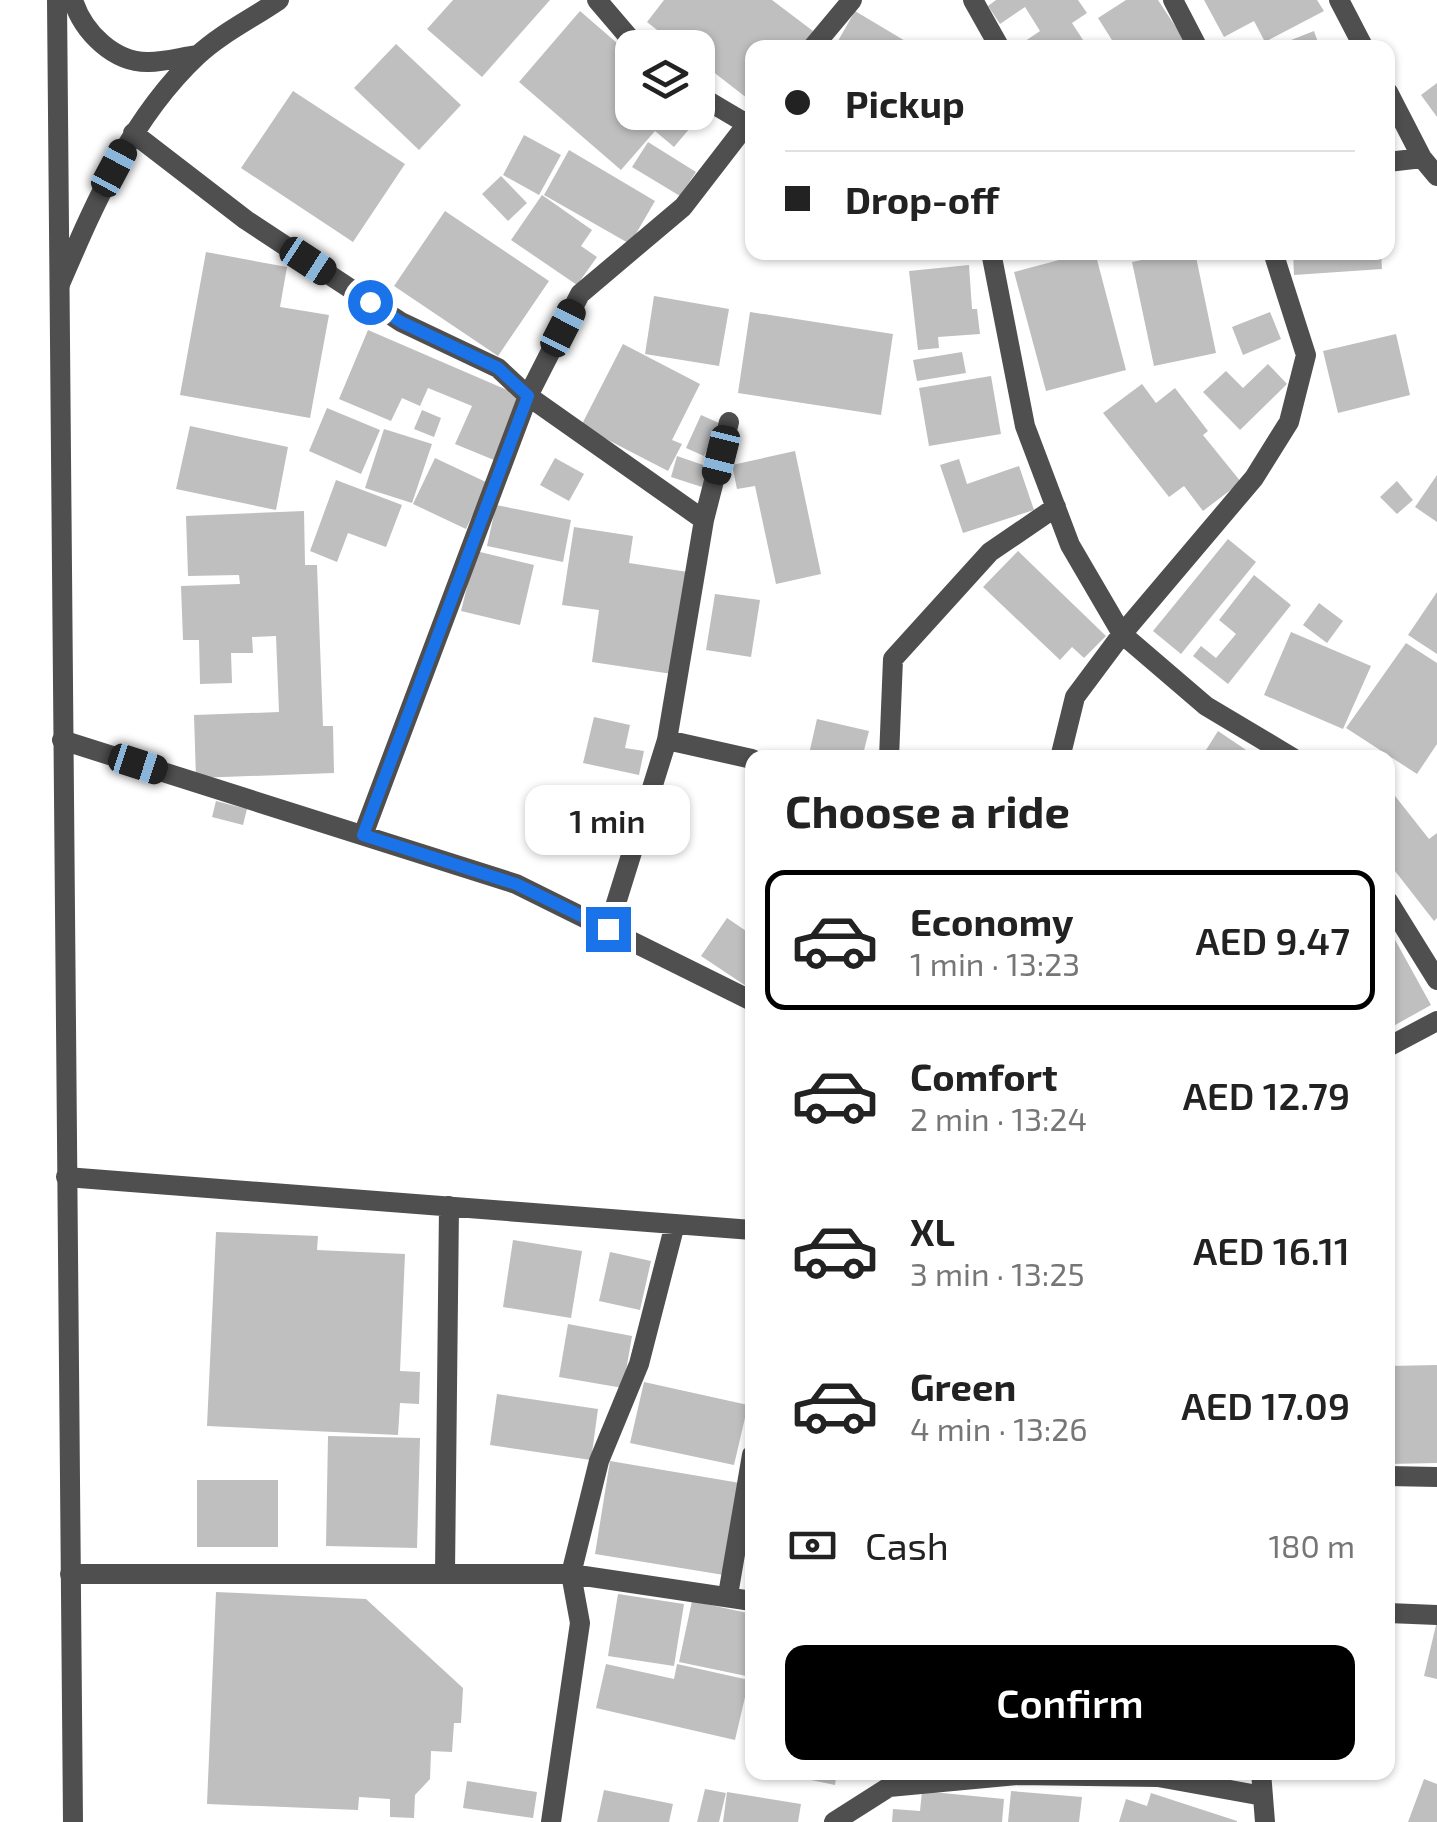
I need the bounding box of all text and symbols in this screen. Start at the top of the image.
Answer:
map controls [615,30,715,130]
button: layers [615,30,715,130]
text: Pickup [845,80,965,126]
car [87,134,141,202]
text: Drop-off [845,176,999,222]
car [275,232,341,290]
route start [348,280,393,325]
car [536,294,590,362]
car [699,422,743,488]
car [105,740,171,788]
text: Choose a ride [785,783,1070,837]
callout: 1 min [526,784,690,854]
text: 1 min [570,801,645,839]
icon: car [790,895,880,985]
text: Economy [910,898,1074,944]
route end [586,907,631,952]
text: AED 9.47 [1195,917,1350,963]
text: 1 min · 13:23 [910,944,1080,982]
icon: car [790,1050,880,1140]
text: Comfort [910,1053,1058,1099]
text: AED 12.79 [1183,1072,1350,1118]
text: 2 min · 13:24 [910,1099,1087,1137]
icon: car [790,1205,880,1295]
text: XL [910,1208,955,1254]
text: AED 16.11 [1193,1227,1350,1273]
text: 3 min · 13:25 [910,1254,1085,1292]
icon: car [790,1360,880,1450]
text: Green [910,1363,1016,1409]
text: AED 17.09 [1181,1382,1350,1428]
text: 4 min · 13:26 [910,1409,1088,1447]
icon: cash [785,1518,840,1573]
text: Cash [865,1522,949,1568]
text: 180 m [1268,1526,1355,1564]
button: Confirm [785,1645,1355,1760]

